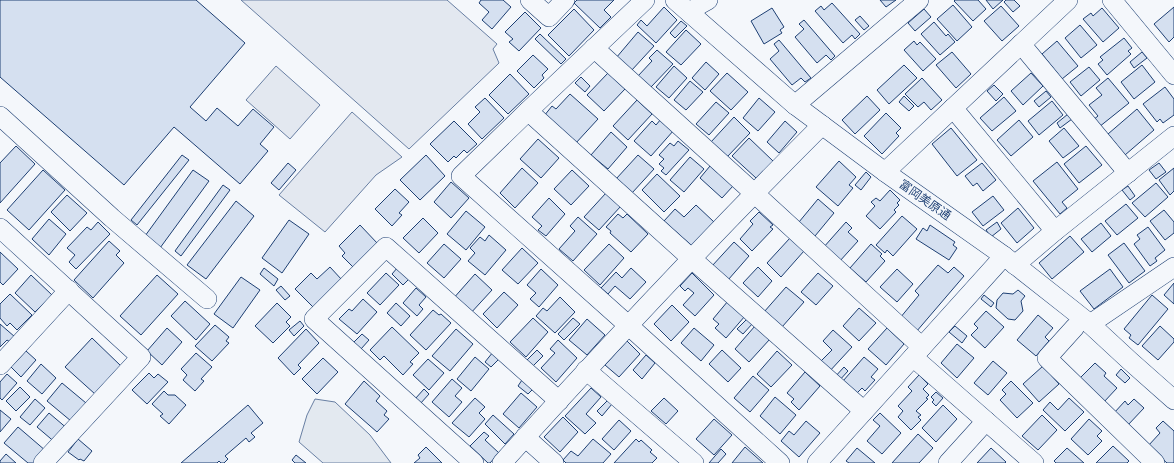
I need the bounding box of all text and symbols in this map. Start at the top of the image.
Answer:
street label: 富岡美原通 [897,176,954,222]

